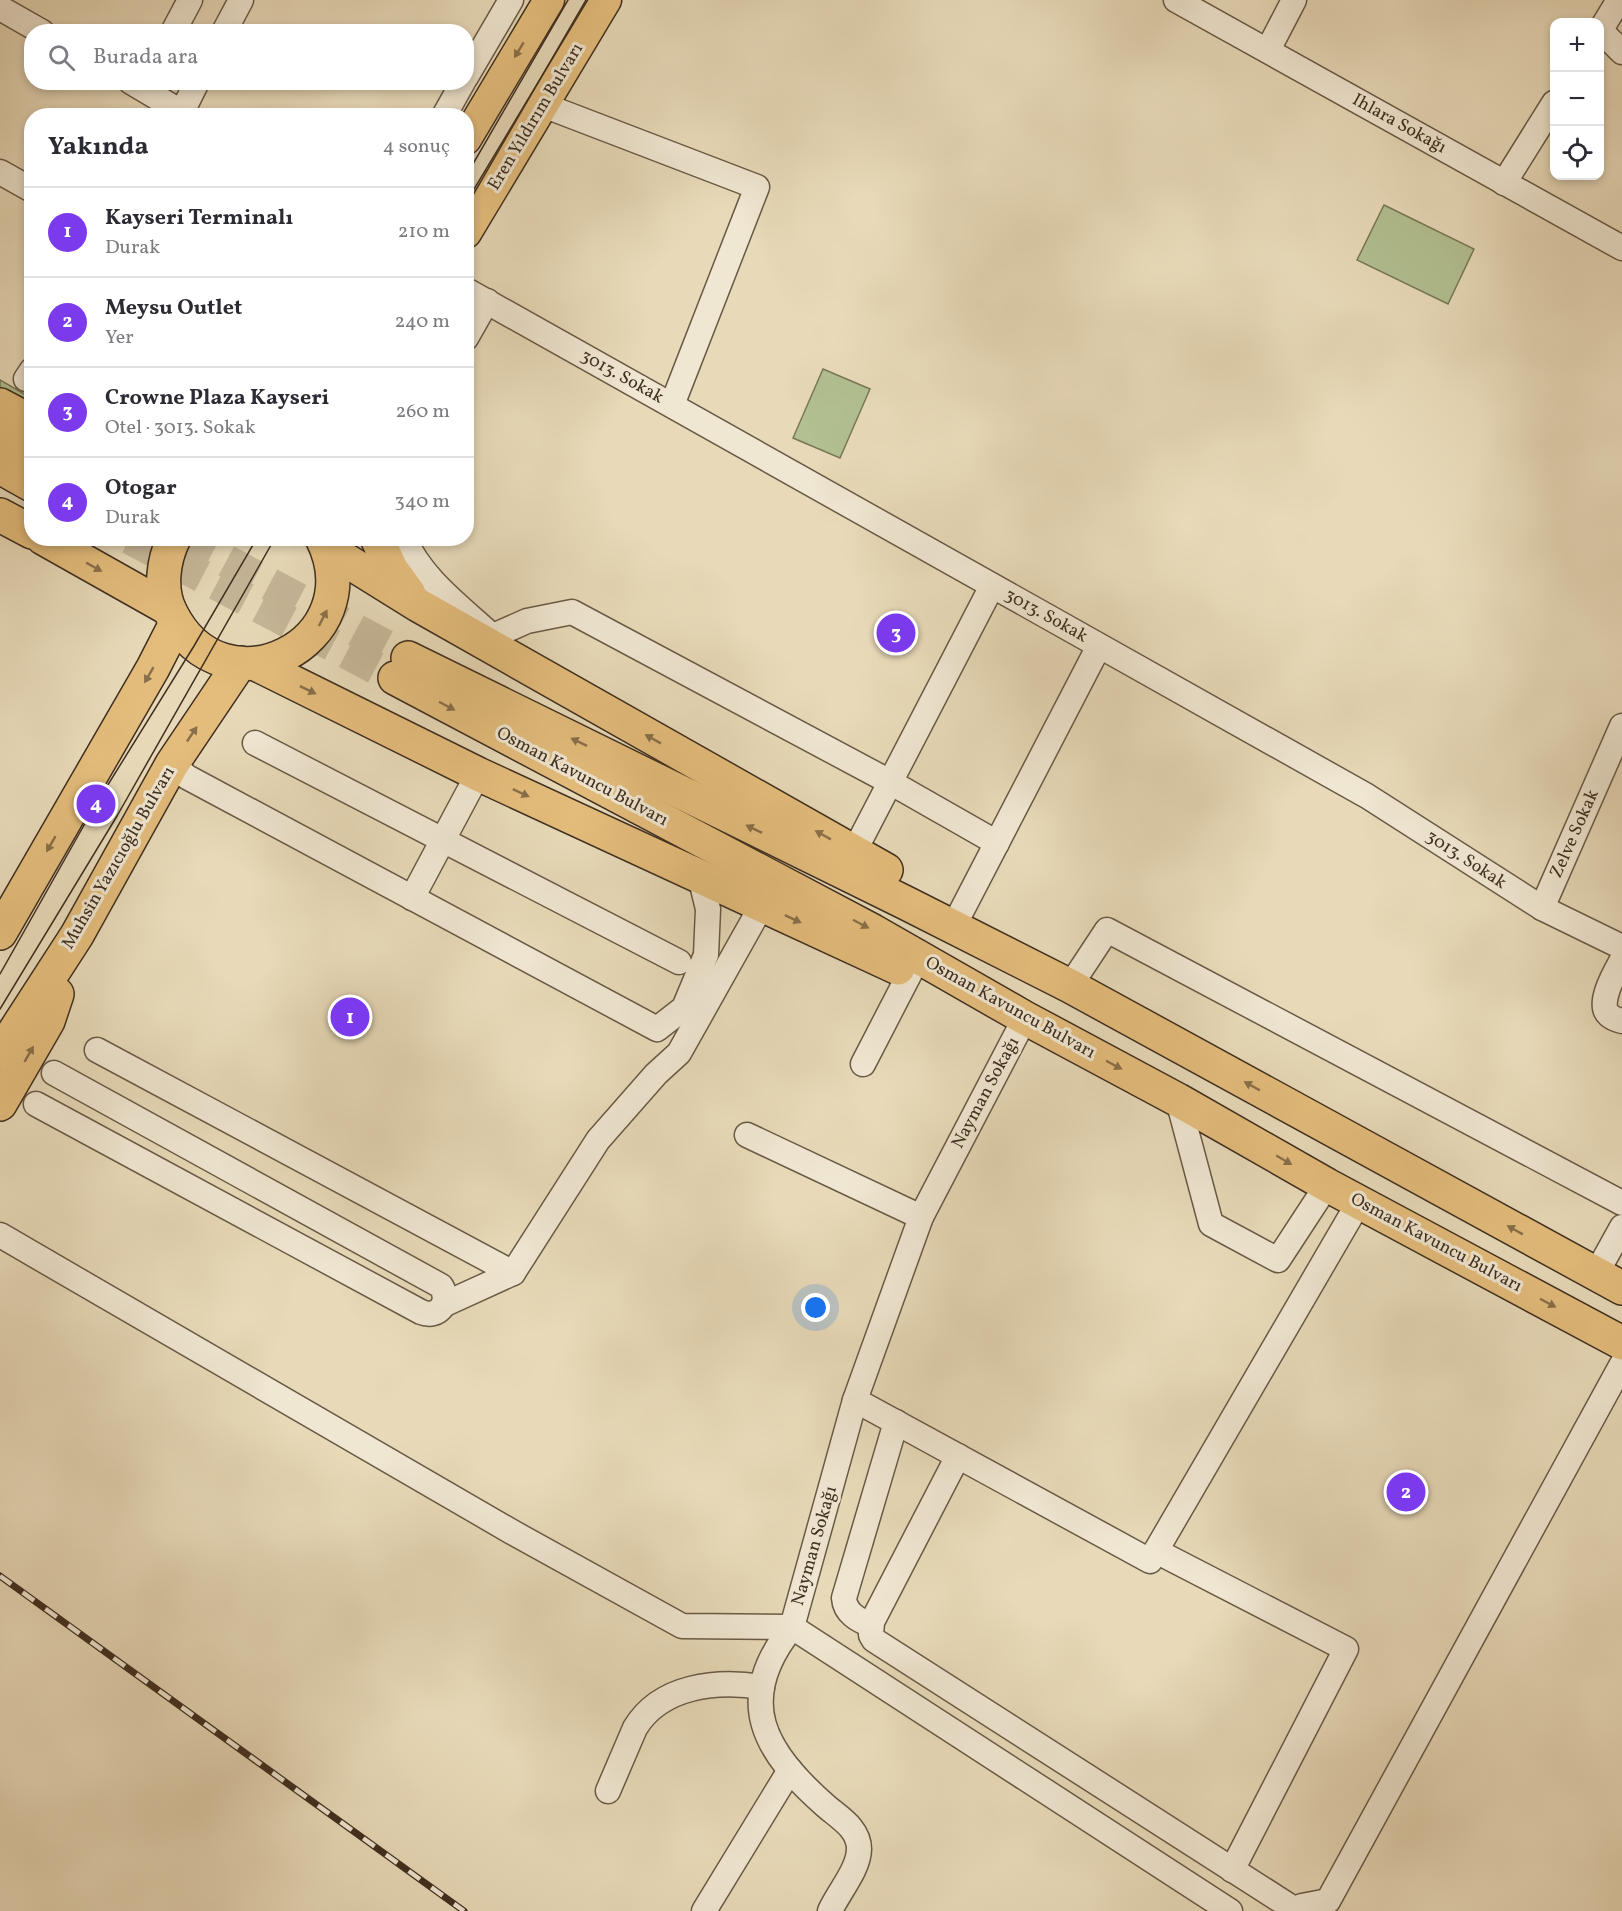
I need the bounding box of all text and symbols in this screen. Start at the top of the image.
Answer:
map controls [1550,18,1604,180]
button: + [1550,18,1604,72]
search box [24,24,474,90]
street label: Eren Yıldırım Bulvarı [482,39,590,195]
icon: search [45,41,78,74]
text: Burada ara [93,42,198,73]
one-way arrow [514,42,524,59]
button: − [1550,72,1604,126]
street label: Ihlara Sokağı [1347,88,1451,160]
button: locate [1550,126,1604,180]
text: Yakında [48,129,149,165]
text: 4 sonuç [383,133,450,161]
text: Kayseri Terminalı [105,203,293,234]
text: 1 [63,218,72,246]
text: 210 m [398,218,450,246]
text: Durak [105,234,160,262]
text: Meysu Outlet [105,293,242,324]
text: 2 [62,308,73,336]
text: 240 m [395,308,450,336]
text: Yer [105,324,134,352]
street label: 3013. Sokak [576,344,668,410]
text: Crowne Plaza Kayseri [105,383,329,414]
text: 3 [62,398,73,426]
text: 260 m [395,398,450,426]
text: Otel · 3013. Sokak [105,414,256,442]
text: Otogar [105,473,177,504]
text: 4 [61,488,74,516]
text: 340 m [394,488,450,516]
text: Durak [105,504,160,532]
one-way arrow [86,562,103,572]
street label: 3013. Sokak [1000,583,1092,649]
one-way arrow [318,609,328,626]
pin: 3 [876,610,916,656]
one-way arrow [144,667,154,684]
one-way arrow [300,685,317,694]
one-way arrow [438,700,456,710]
street label: Osman Kavuncu Bulvarı [492,721,672,833]
one-way arrow [186,726,197,742]
one-way arrow [644,734,661,744]
one-way arrow [571,738,588,747]
street label: Muhsin Yazıcıoğlu Bulvarı [56,762,182,954]
pin: 4 [76,782,116,826]
street label: Zelve Sokak [1544,786,1606,882]
one-way arrow [513,789,530,798]
one-way arrow [746,824,763,833]
street label: 3013. Sokak [1421,825,1511,896]
one-way arrow [814,830,831,840]
one-way arrow [46,836,57,852]
one-way arrow [785,915,802,924]
one-way arrow [852,920,869,929]
street label: Osman Kavuncu Bulvarı [920,951,1100,1065]
pin: 1 [330,994,370,1040]
street label: Nayman Sokağı [946,1033,1026,1153]
one-way arrow [24,1045,34,1062]
one-way arrow [1105,1060,1122,1070]
one-way arrow [1243,1081,1260,1091]
one-way arrow [1276,1155,1293,1165]
street label: Osman Kavuncu Bulvarı [1346,1187,1526,1299]
one-way arrow [1506,1225,1523,1235]
your location [801,1293,830,1322]
one-way arrow [1540,1298,1557,1308]
pin: 2 [1386,1470,1426,1514]
street label: Nayman Sokağı [786,1483,844,1609]

